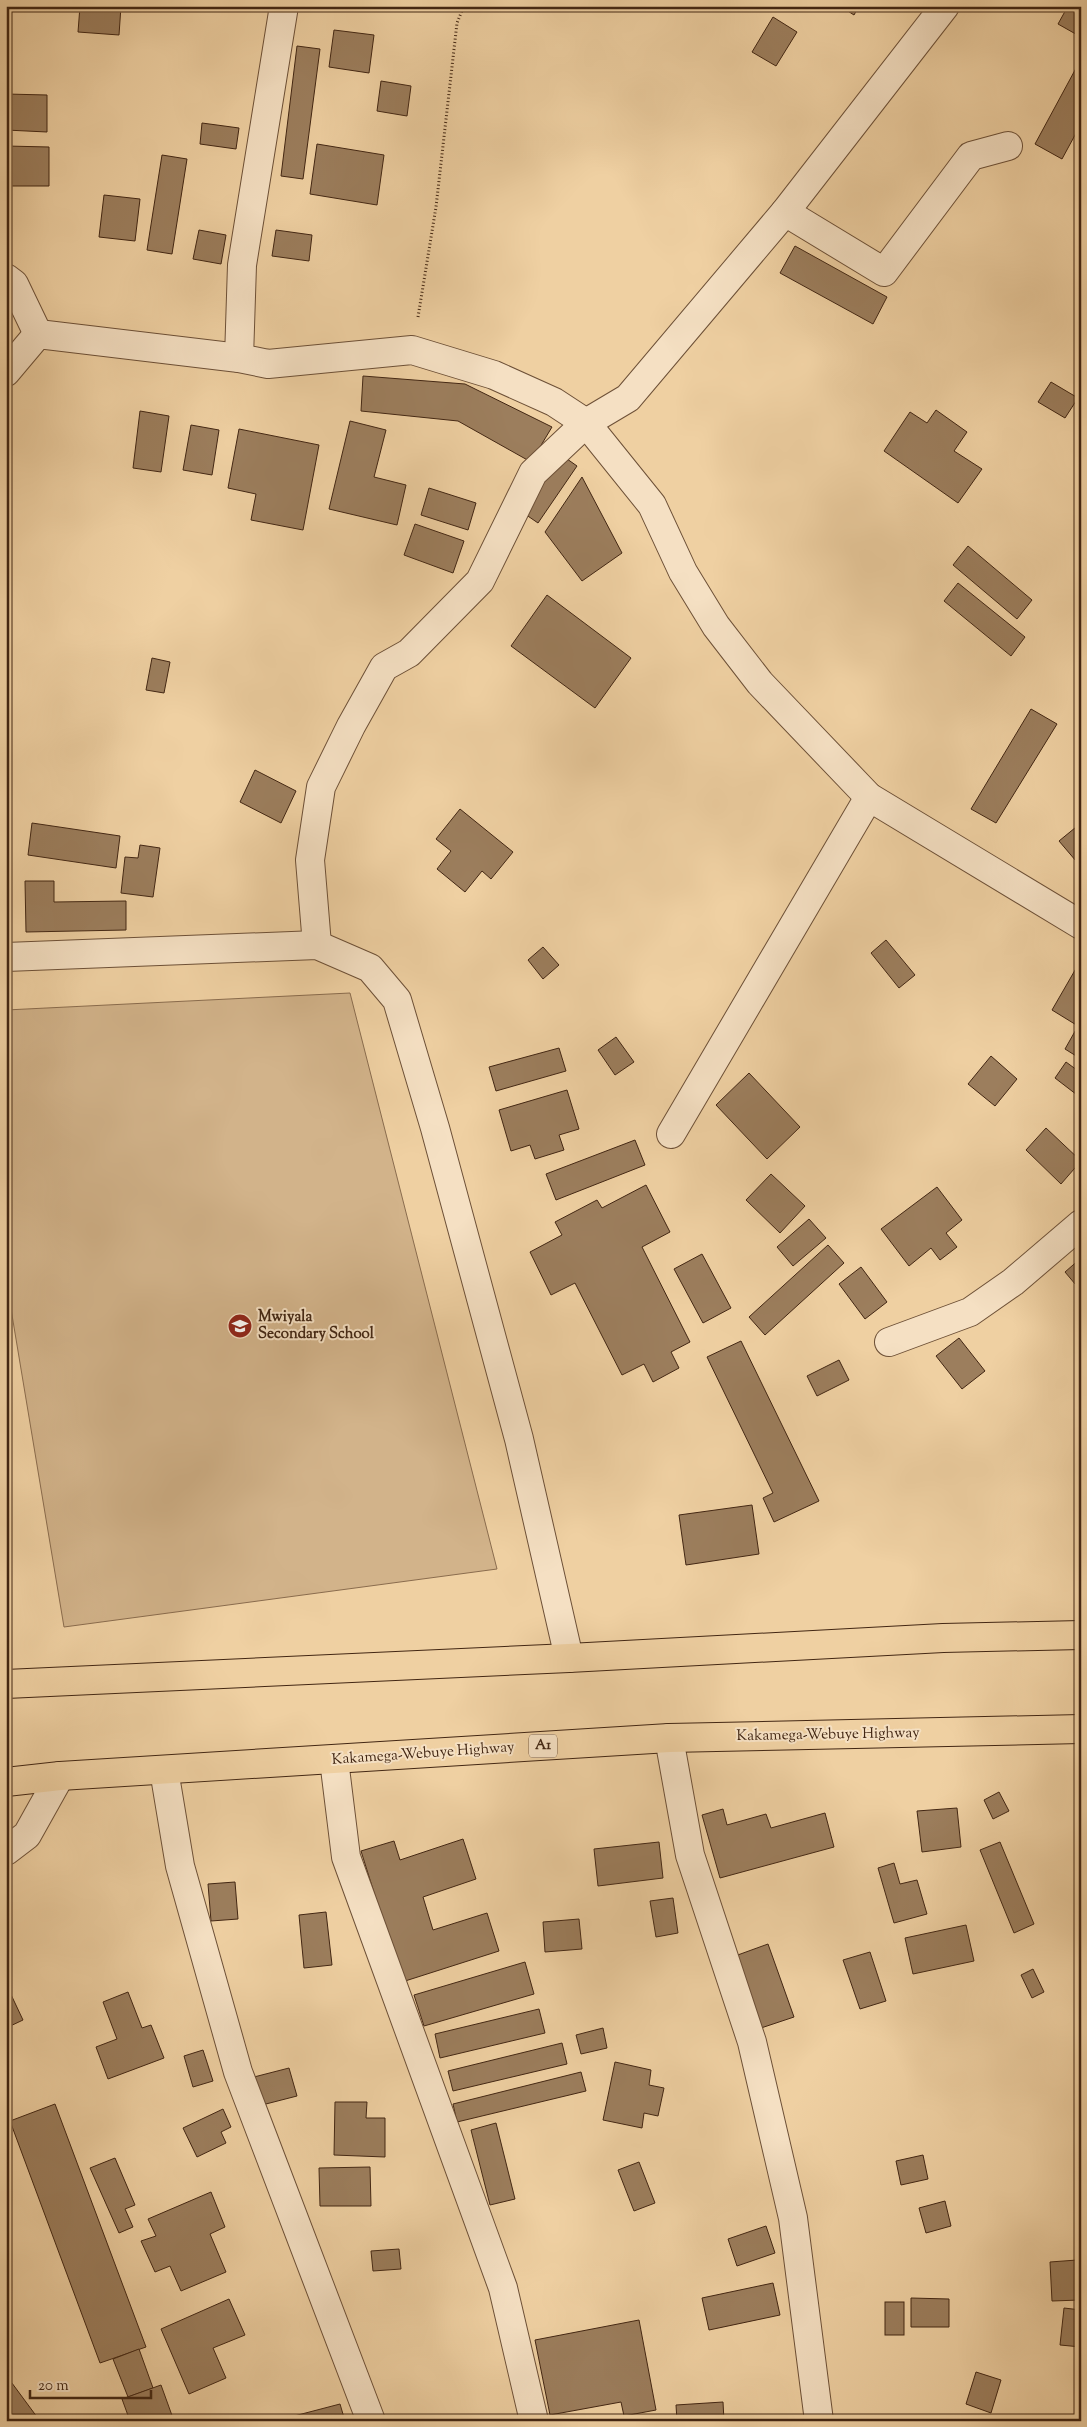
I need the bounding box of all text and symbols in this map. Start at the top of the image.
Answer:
place label: Mwiyala Secondary School [258,1307,375,1345]
school or university icon: Mwiyala Secondary School [227,1313,253,1339]
street label: Kakamega-Webuye Highway [736,1723,920,1747]
road number: A1 [529,1734,557,1758]
street label: Kakamega-Webuye Highway [331,1737,516,1771]
scale bar [30,2367,151,2399]
text: 20 m [38,2376,69,2397]

